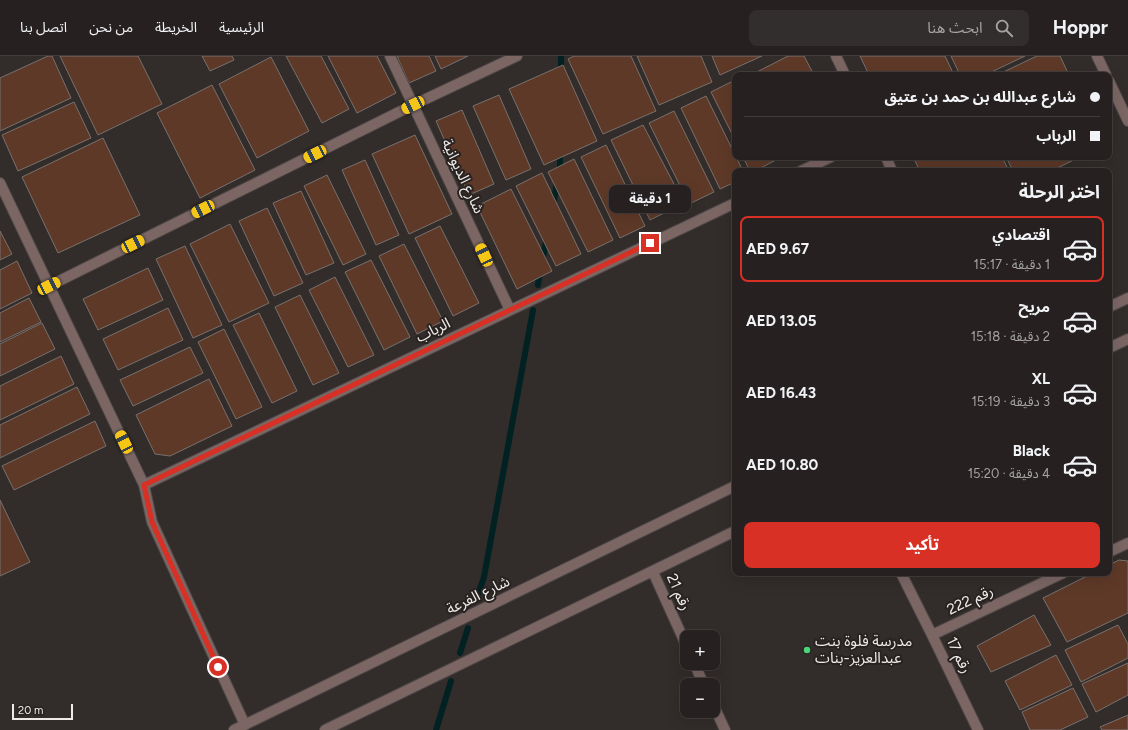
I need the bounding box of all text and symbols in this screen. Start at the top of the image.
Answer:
search box [749,10,1029,46]
text: Hoppr [1053,16,1108,39]
icon: search [993,17,1015,39]
text: اتصل بنا [20,19,67,36]
text: من نحن [89,19,133,36]
text: الخريطة [155,19,197,36]
text: الرئيسية [219,19,264,36]
text: ابحث هنا [927,19,983,37]
text: شارع عبدالله بن حمد بن عتيق [884,88,1076,106]
car [400,94,426,116]
text: الرباب [1036,127,1076,145]
street label: شارع الديوانية [435,136,488,218]
car [302,143,328,165]
text: اختر الرحلة [1019,181,1100,203]
callout: 1 دقيقة [609,185,691,213]
text: 1 دقيقة [629,191,671,206]
car [190,198,216,220]
text: اقتصادي [992,226,1050,244]
icon: car [1062,231,1098,267]
car [120,233,146,255]
route end [641,234,659,252]
text: AED 9.67 [746,240,809,258]
car [473,242,495,268]
text: 1 دقيقة · 15:17 [974,257,1050,272]
car [36,275,62,297]
text: مريح [1018,298,1050,316]
icon: car [1062,303,1098,339]
text: AED 13.05 [746,312,816,330]
street label: الرباب [413,314,453,346]
text: 2 دقيقة · 15:18 [971,329,1050,344]
text: XL [1032,370,1050,388]
icon: car [1062,375,1098,411]
text: AED 16.43 [746,384,816,402]
text: 3 دقيقة · 15:19 [971,394,1050,409]
car [113,429,135,455]
text: Black [1013,442,1050,460]
icon: car [1062,447,1098,483]
text: AED 10.80 [746,456,818,474]
text: 4 دقيقة · 15:20 [968,466,1050,481]
button: تأكيد [744,522,1100,568]
street label: رقم 21 [661,571,695,614]
street label: شارع الفرعة [443,572,514,621]
street label: رقم 222 [944,581,997,620]
map controls [680,630,720,718]
button: + [680,630,720,670]
place label: مدرسة فلوة بنت عبدالعزيز-بنات [815,632,912,667]
street label: رقم 17 [941,634,975,677]
marker: مدرسة فلوة بنت عبدالعزيز-بنات [802,645,812,655]
route start [209,658,227,676]
button: − [680,678,720,718]
scale bar [12,702,73,721]
text: 20 m [18,704,43,717]

